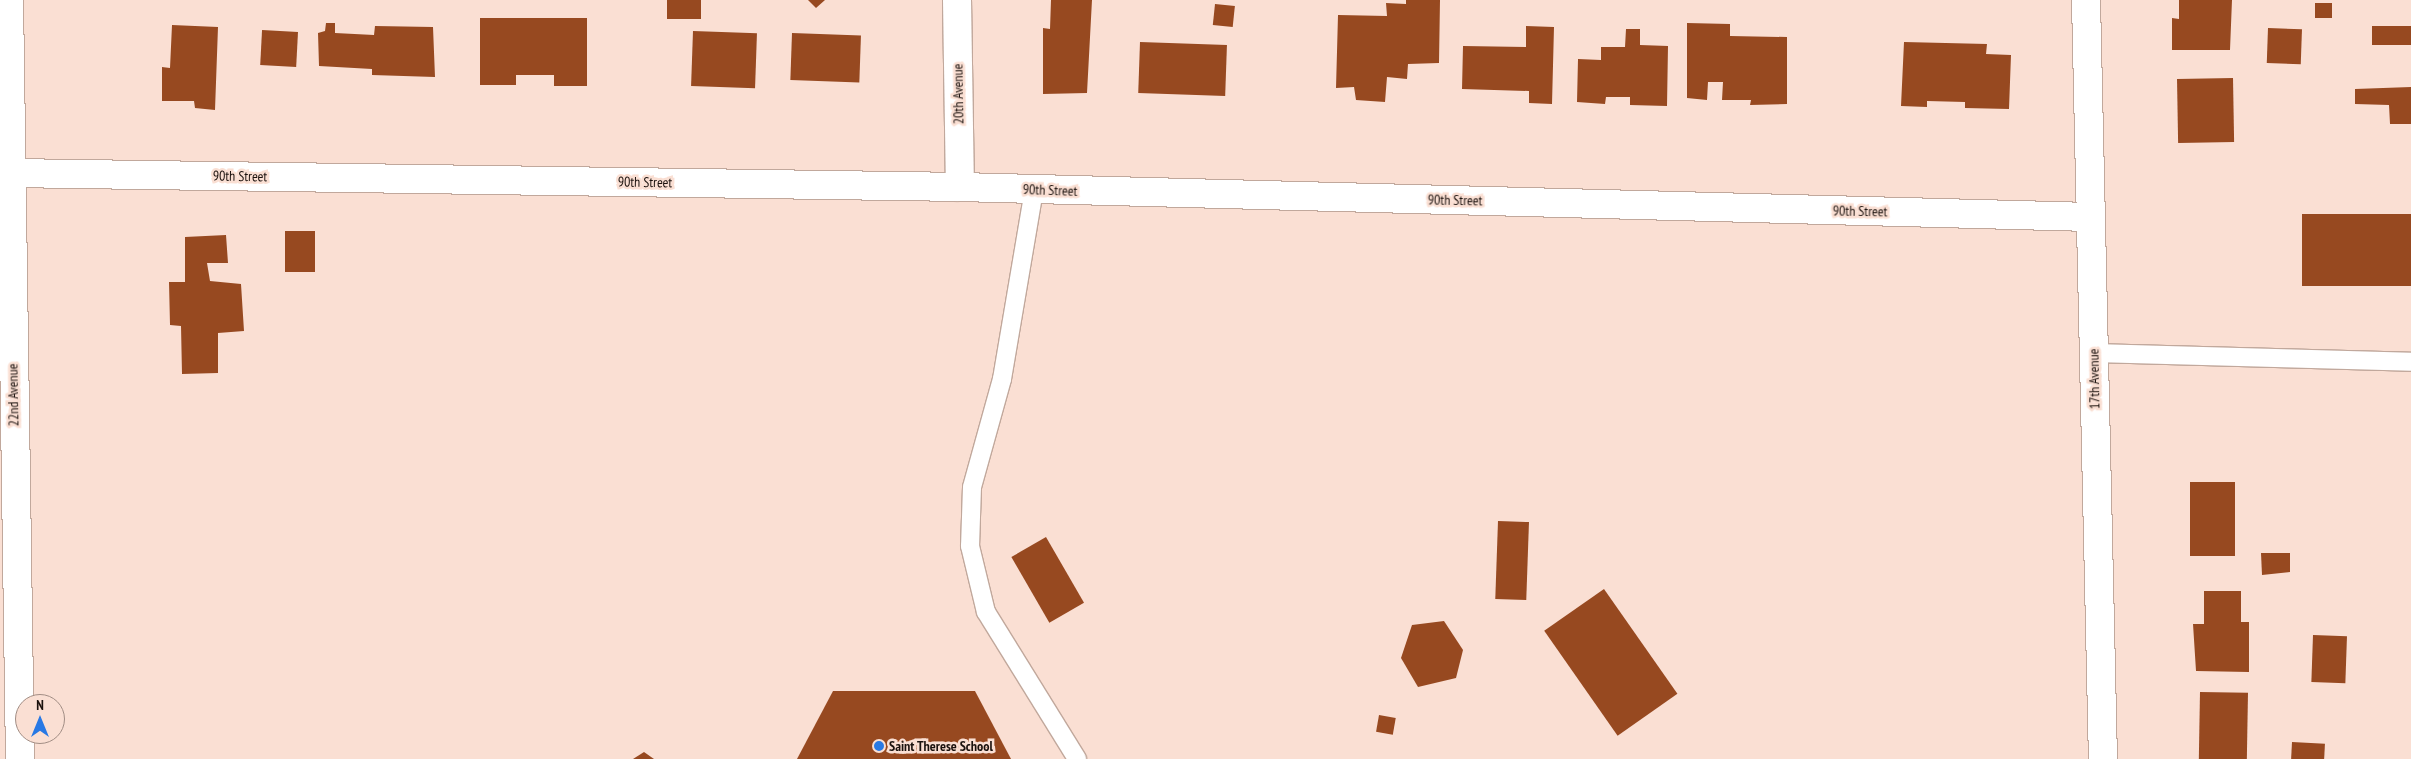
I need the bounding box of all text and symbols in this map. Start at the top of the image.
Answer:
street label: 20th Avenue [949,63,967,125]
street label: 90th Street [213,167,267,185]
street label: 90th Street [618,173,672,191]
street label: 90th Street [1022,181,1078,199]
street label: 90th Street [1428,191,1482,209]
street label: 90th Street [1833,202,1887,220]
street label: 17th Avenue [2085,348,2103,410]
street label: 22nd Avenue [4,363,22,427]
north arrow [15,694,65,744]
text: N [36,696,44,714]
place label: Saint Therese School [889,738,993,754]
marker: Saint Therese School [873,740,885,752]

